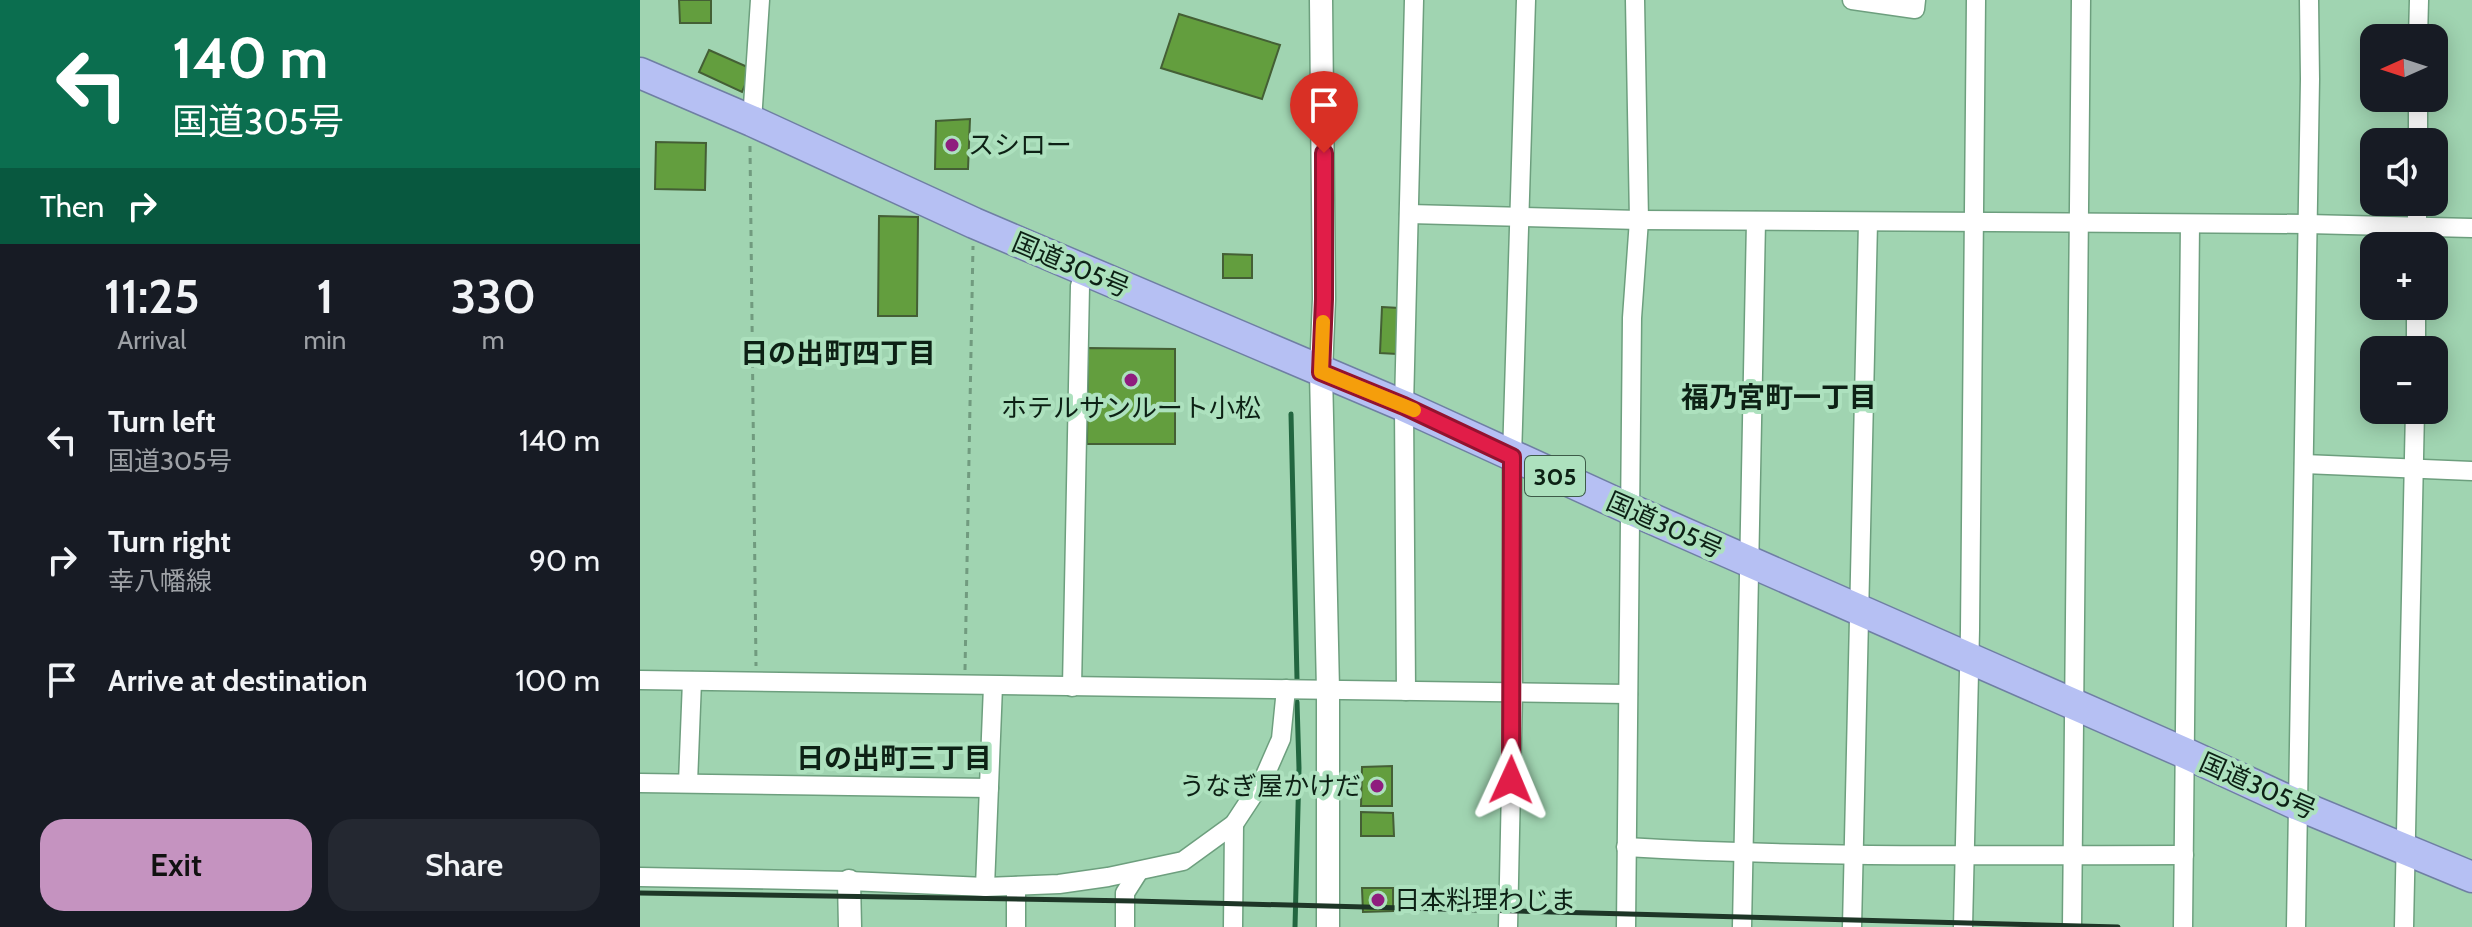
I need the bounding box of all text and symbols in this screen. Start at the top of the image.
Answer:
text: 140 m [172,24,328,92]
north arrow [2360,24,2448,112]
map controls [2360,24,2448,424]
icon: left [40,32,144,136]
pin [1290,71,1358,153]
icon: arrive [1302,83,1346,127]
text: 国道305号 [172,99,344,143]
button: sound [2360,128,2448,216]
place label: スシロー [968,129,1072,161]
marker: スシロー [943,136,961,154]
icon: right [120,184,164,228]
text: Then [40,188,104,225]
street label: 国道305号 [1008,226,1134,304]
button: + [2360,232,2448,320]
text: 11:25 [104,267,200,325]
text: 1 [316,267,333,325]
text: 330 [450,267,536,325]
text: Arrival [117,324,186,356]
text: min [304,324,346,356]
text: m [482,324,505,356]
district label: 日の出町四丁目 [740,336,936,370]
button: − [2360,336,2448,424]
marker: ホテルサンルート小松 [1122,371,1140,389]
district label: 福乃宮町一丁目 [1681,380,1877,414]
place label: ホテルサンルート小松 [1001,392,1261,424]
text: Turn left [108,403,216,440]
icon: left [40,418,84,462]
text: 140 m [519,422,600,459]
text: 国道305号 [108,445,232,477]
road number: 305 [1525,456,1585,496]
street label: 国道305号 [1602,485,1728,565]
text: Turn right [108,523,231,560]
icon: right [40,538,84,582]
text: 90 m [529,542,600,579]
text: 幸八幡線 [108,565,212,597]
icon: arrive [40,658,84,702]
text: Arrive at destination [108,662,368,699]
text: 100 m [515,662,600,699]
position arrow [1469,738,1553,822]
district label: 日の出町三丁目 [796,741,992,775]
street label: 国道305号 [2195,746,2321,826]
place label: うなぎ屋かけだ [1179,770,1361,802]
marker: うなぎ屋かけだ [1368,777,1386,795]
button: Exit [40,819,312,911]
button: Share [328,819,600,911]
place label: 日本料理わじま [1394,884,1576,916]
marker: 日本料理わじま [1369,891,1387,909]

